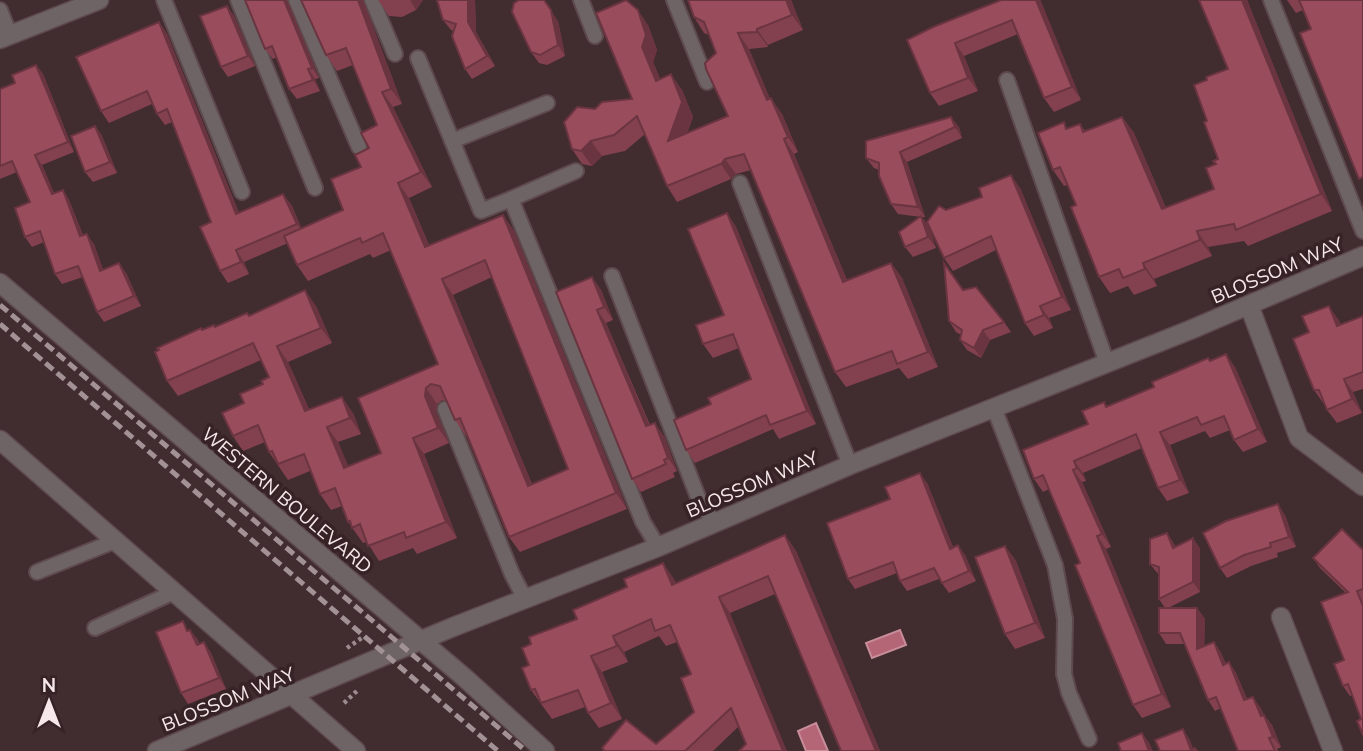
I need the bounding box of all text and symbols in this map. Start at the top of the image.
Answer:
street label: BLOSSOM WAY [1207,231,1347,309]
street label: WESTERN BOULEVARD [197,422,377,578]
street label: BLOSSOM WAY [682,445,822,523]
street label: BLOSSOM WAY [158,661,298,737]
north arrow [14,667,84,737]
text: N [42,673,56,697]

